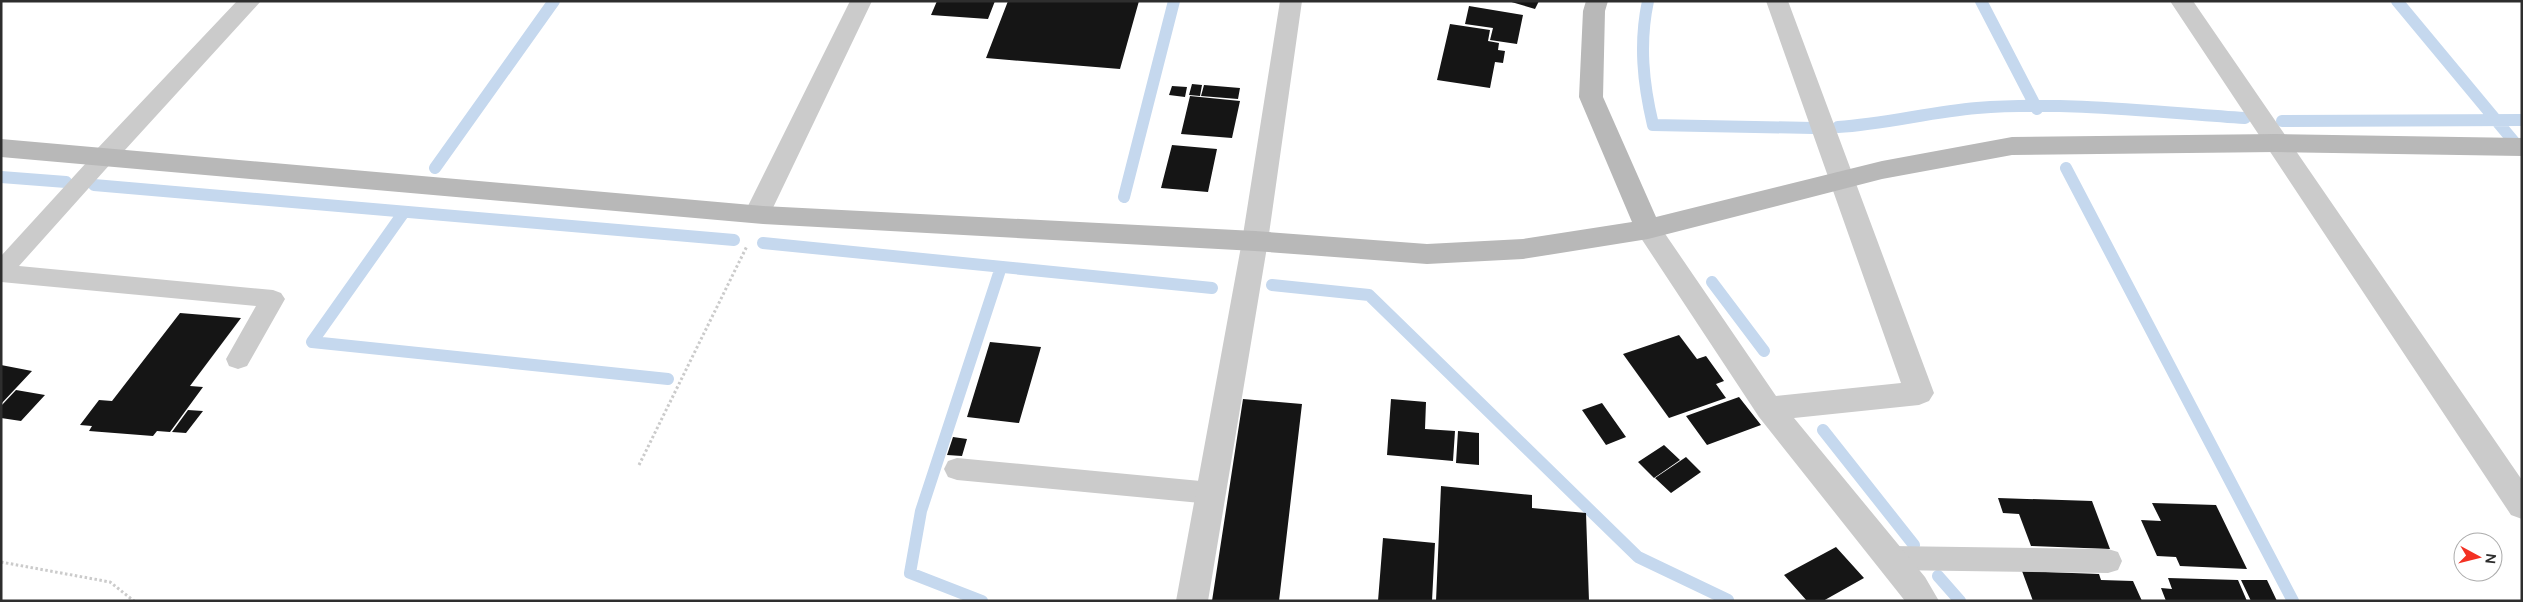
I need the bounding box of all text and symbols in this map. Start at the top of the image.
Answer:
north arrow [2453,532,2503,582]
text: N [2481,552,2500,565]

